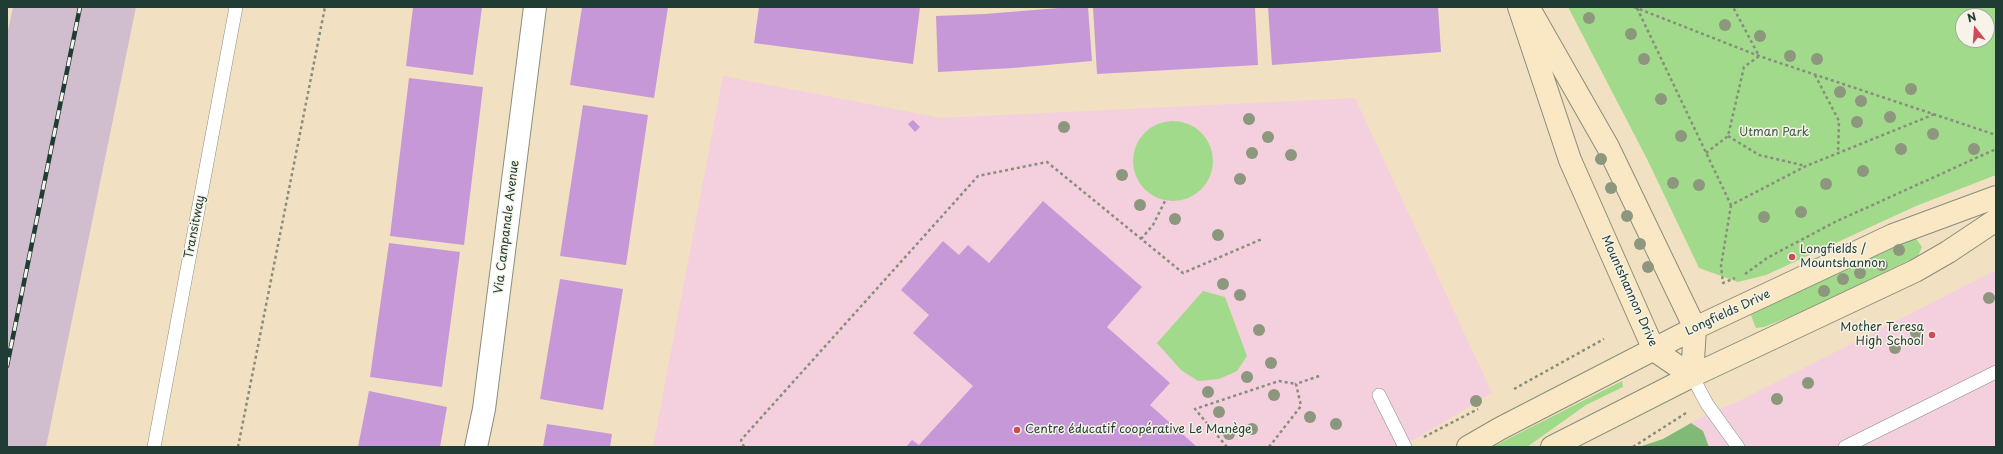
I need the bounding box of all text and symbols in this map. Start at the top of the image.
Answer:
north arrow [1955,8,1995,48]
text: N [1965,8,1978,26]
park label: Utman Park [1739,126,1809,140]
street label: Via Campanale Avenue [492,159,522,295]
street label: Transitway [182,194,208,260]
street label: Mountshannon Drive [1598,233,1660,349]
place label: Longfields / Mountshannon [1800,243,1885,271]
marker: Longfields / Mountshannon [1787,252,1797,262]
street label: Longfields Drive [1683,287,1773,339]
place label: Mother Teresa High School [1840,321,1924,349]
marker: Mother Teresa High School [1927,330,1937,340]
place label: Centre éducatif coopérative Le Manège [1025,423,1252,437]
marker: Centre éducatif coopérative Le Manège [1012,425,1022,435]

